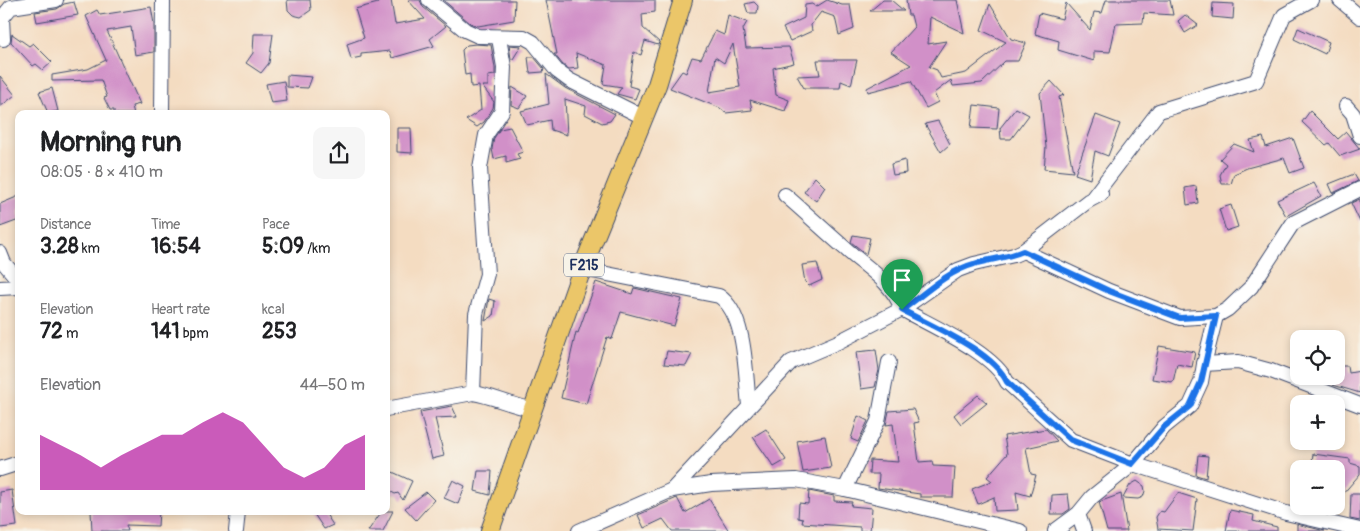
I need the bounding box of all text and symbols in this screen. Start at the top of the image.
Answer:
text: Morning run [40,125,182,160]
button: share [313,127,365,179]
text: 08:05 · 8 × 410 m [40,162,163,182]
text: Distance [40,216,91,233]
text: Time [151,216,180,233]
text: Pace [262,216,290,233]
text: 3.28 [40,233,79,260]
text: 16:54 [151,233,201,260]
text: 5:09 [262,233,304,260]
text: km [79,240,100,257]
text: /km [304,240,331,257]
road number: F215 [564,254,604,276]
pin [881,259,923,310]
icon: arrive [888,266,916,294]
text: Elevation [40,301,93,318]
text: Heart rate [151,301,210,318]
text: kcal [262,301,285,318]
text: 72 [40,318,63,345]
text: 141 [151,318,180,345]
text: 253 [262,318,297,345]
text: m [63,325,78,342]
text: bpm [180,325,209,342]
map controls [1290,330,1345,515]
button: locate [1290,330,1345,385]
text: Elevation [40,375,101,395]
text: 44–50 m [300,375,365,395]
button: + [1290,395,1345,450]
button: − [1290,460,1345,515]

